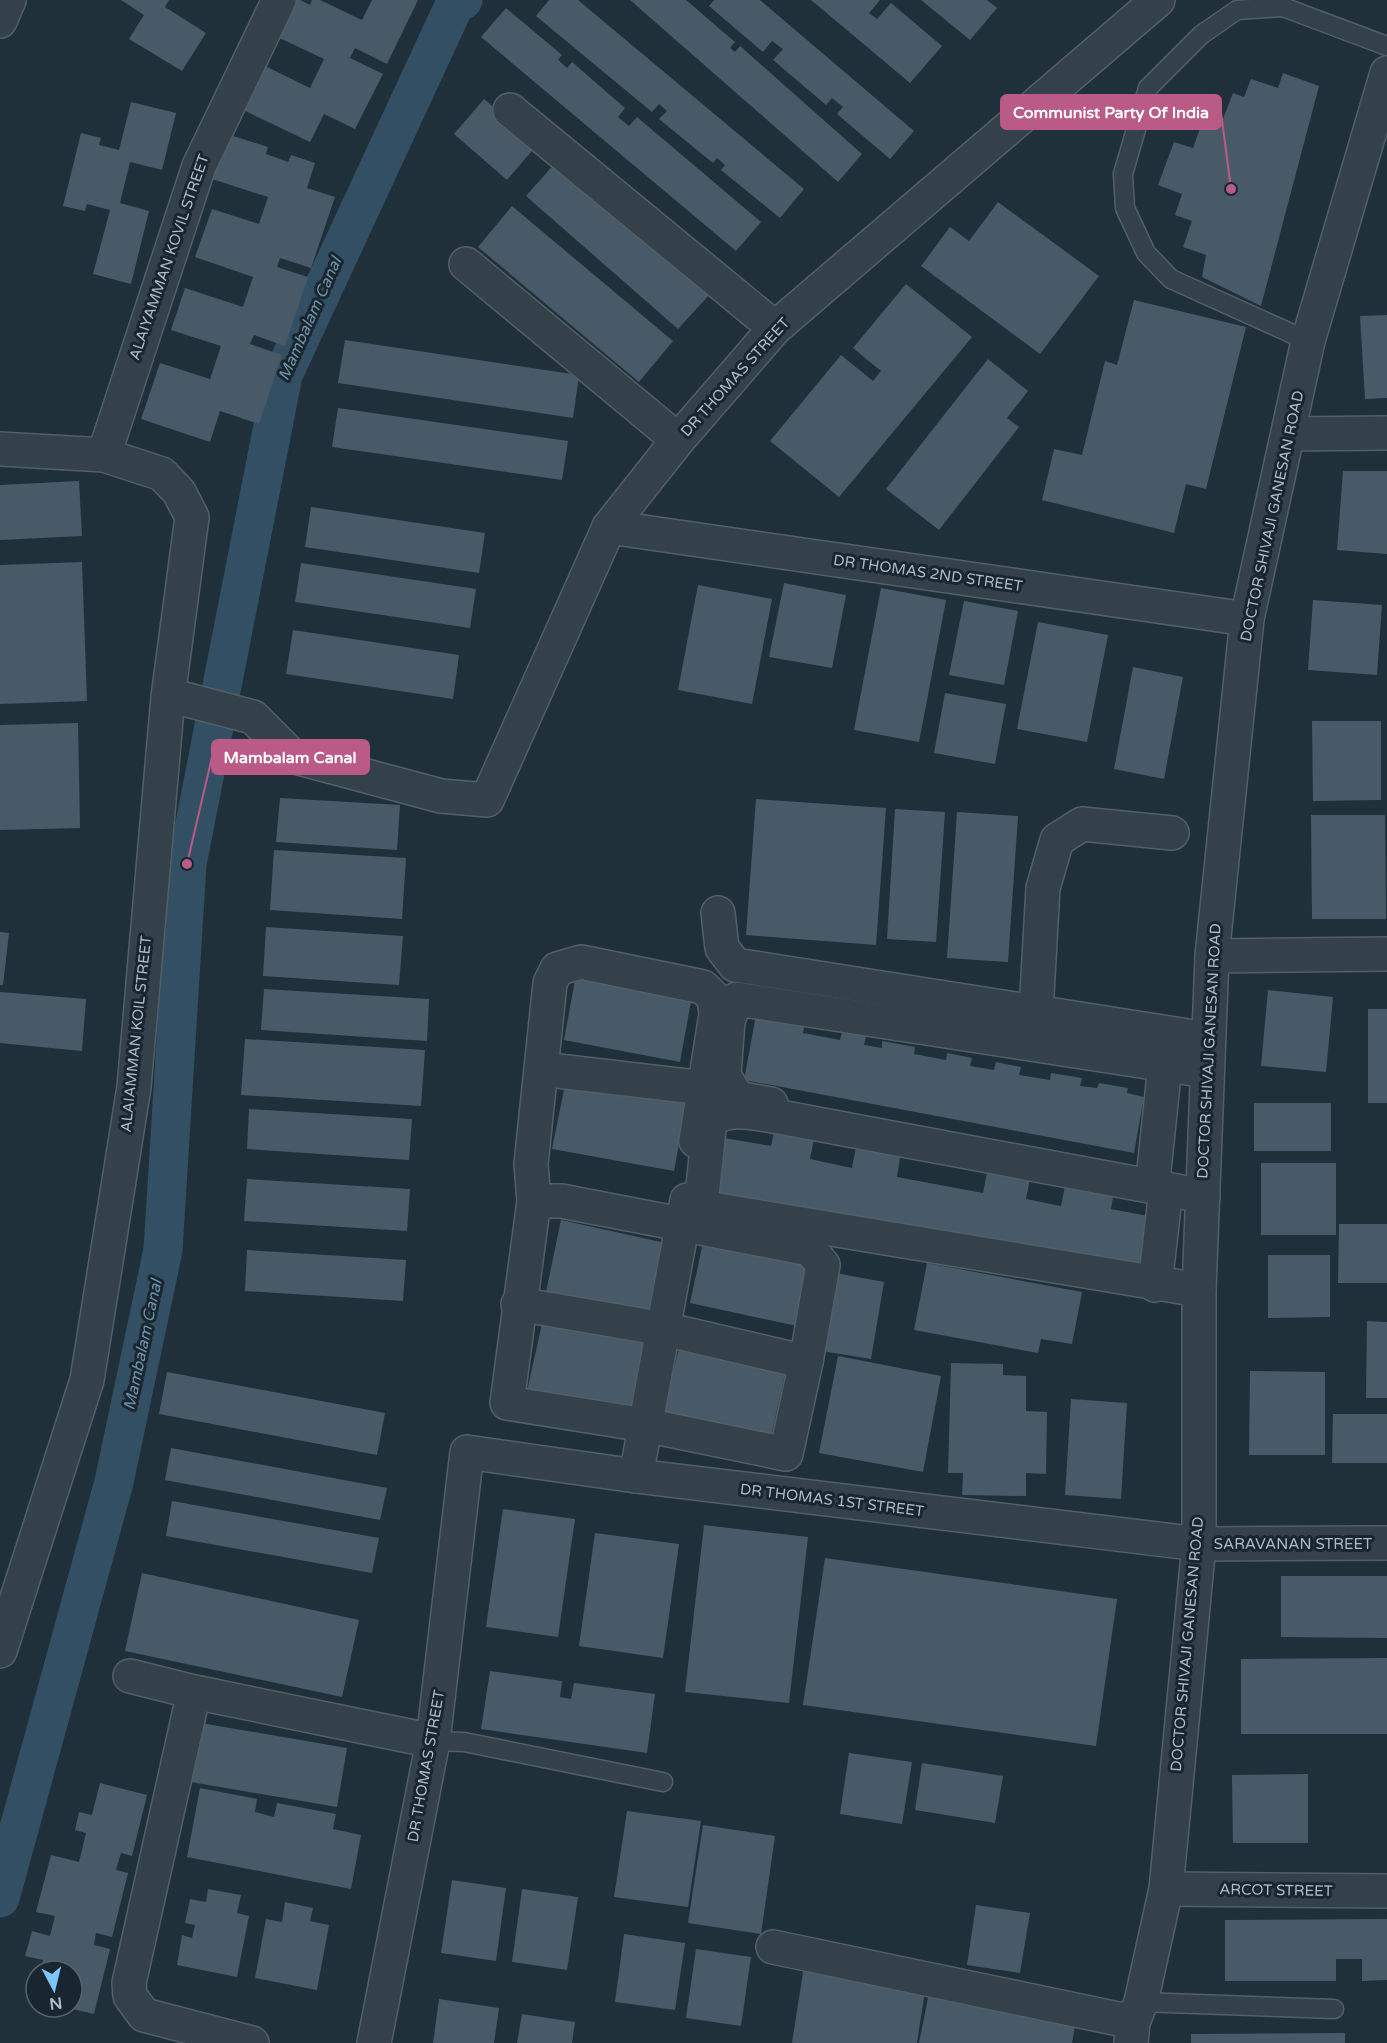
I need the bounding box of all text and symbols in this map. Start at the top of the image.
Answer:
callout: Communist Party Of India [1001,95,1221,129]
text: Communist Party Of India [1013,103,1209,123]
street label: ALAIYAMMAN KOVIL STREET [125,152,213,362]
water label: Mambalam Canal [274,252,347,384]
street label: DR THOMAS STREET [677,314,793,440]
street label: DOCTOR SHIVAJI GANESAN ROAD [1237,389,1307,643]
street label: DR THOMAS 2ND STREET [832,551,1024,595]
callout: Mambalam Canal [212,740,369,774]
text: Mambalam Canal [224,748,356,768]
street label: DOCTOR SHIVAJI GANESAN ROAD [1193,923,1225,1179]
street label: ALAIAMMAN KOIL STREET [117,935,155,1133]
water label: Mambalam Canal [119,1276,167,1412]
street label: DR THOMAS 1ST STREET [739,1480,925,1520]
street label: DOCTOR SHIVAJI GANESAN ROAD [1167,1516,1207,1772]
street label: SARAVANAN STREET [1214,1535,1372,1553]
street label: DR THOMAS STREET [404,1689,448,1843]
street label: ARCOT STREET [1219,1880,1333,1900]
north arrow [24,1959,84,2019]
text: N [48,1992,63,2014]

